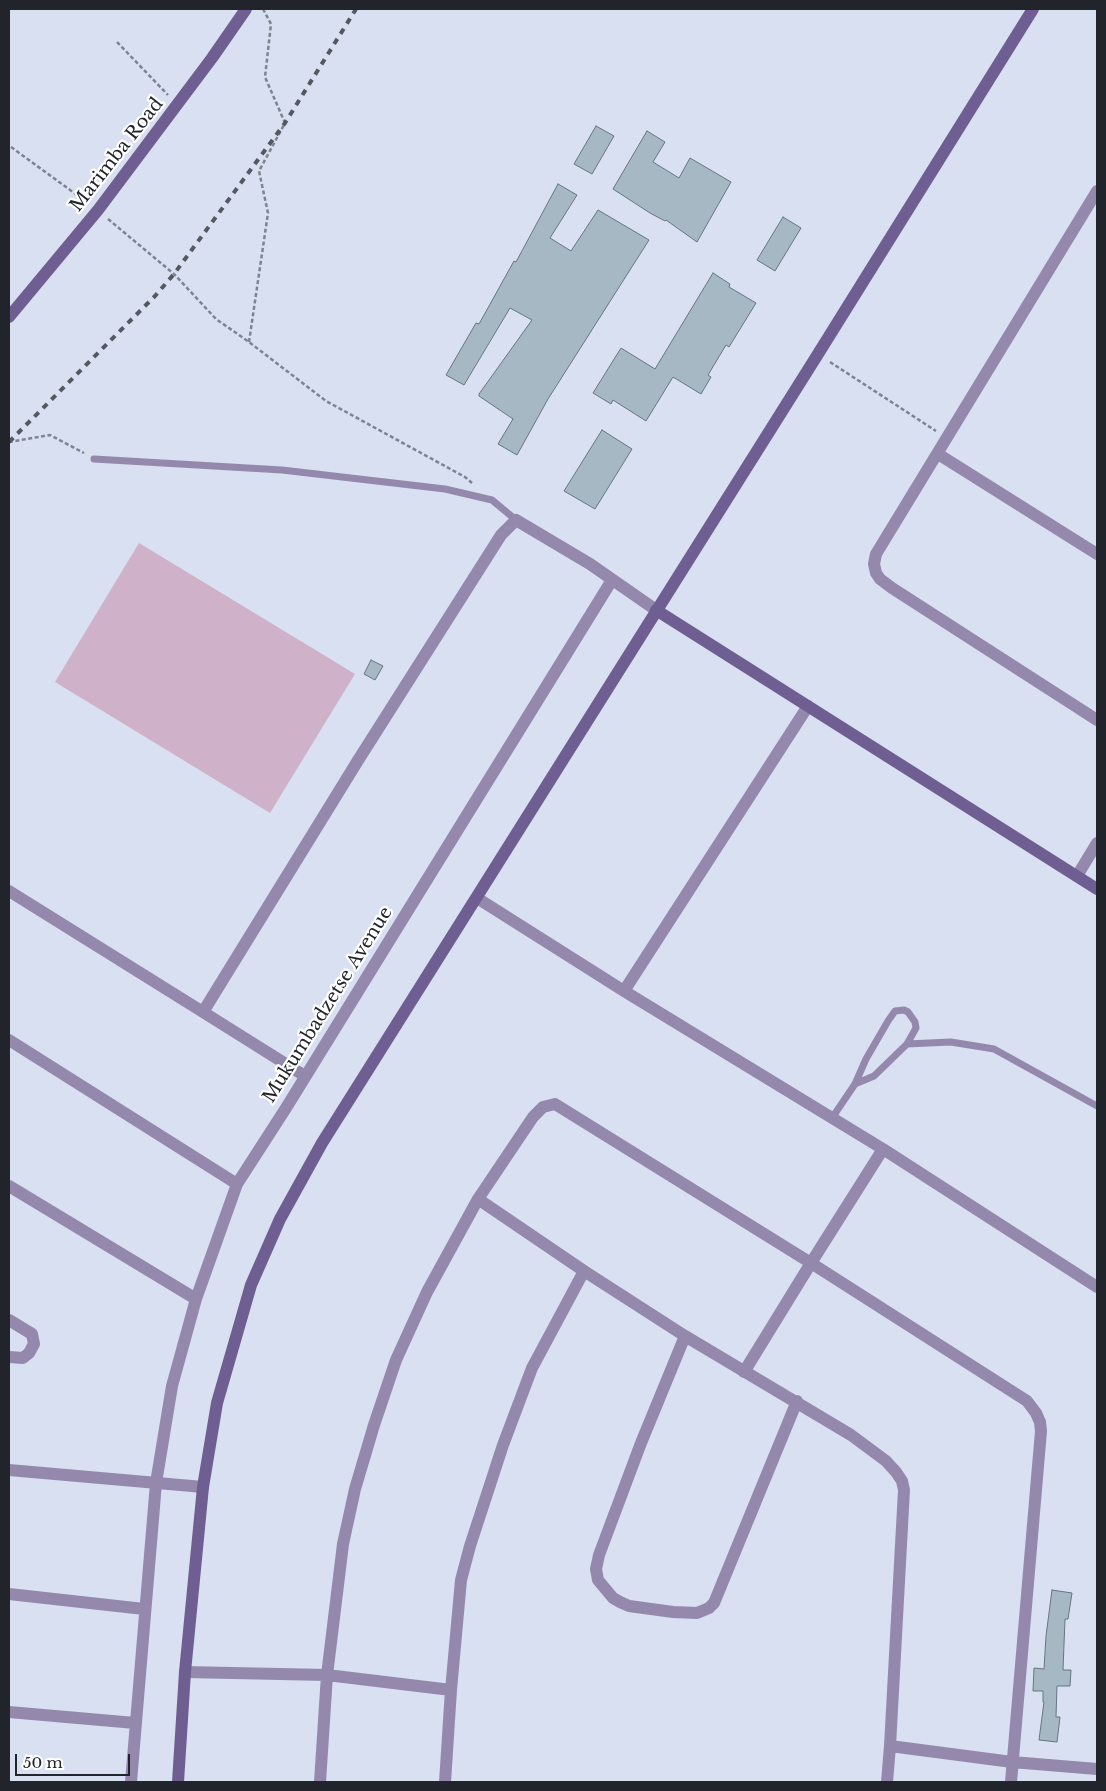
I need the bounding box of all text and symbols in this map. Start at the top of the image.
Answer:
street label: Marimba Road [66,94,168,216]
street label: Mukumbadzetse Avenue [259,903,397,1107]
scale bar [18,1744,132,1776]
text: 50 m [23,1753,63,1772]

